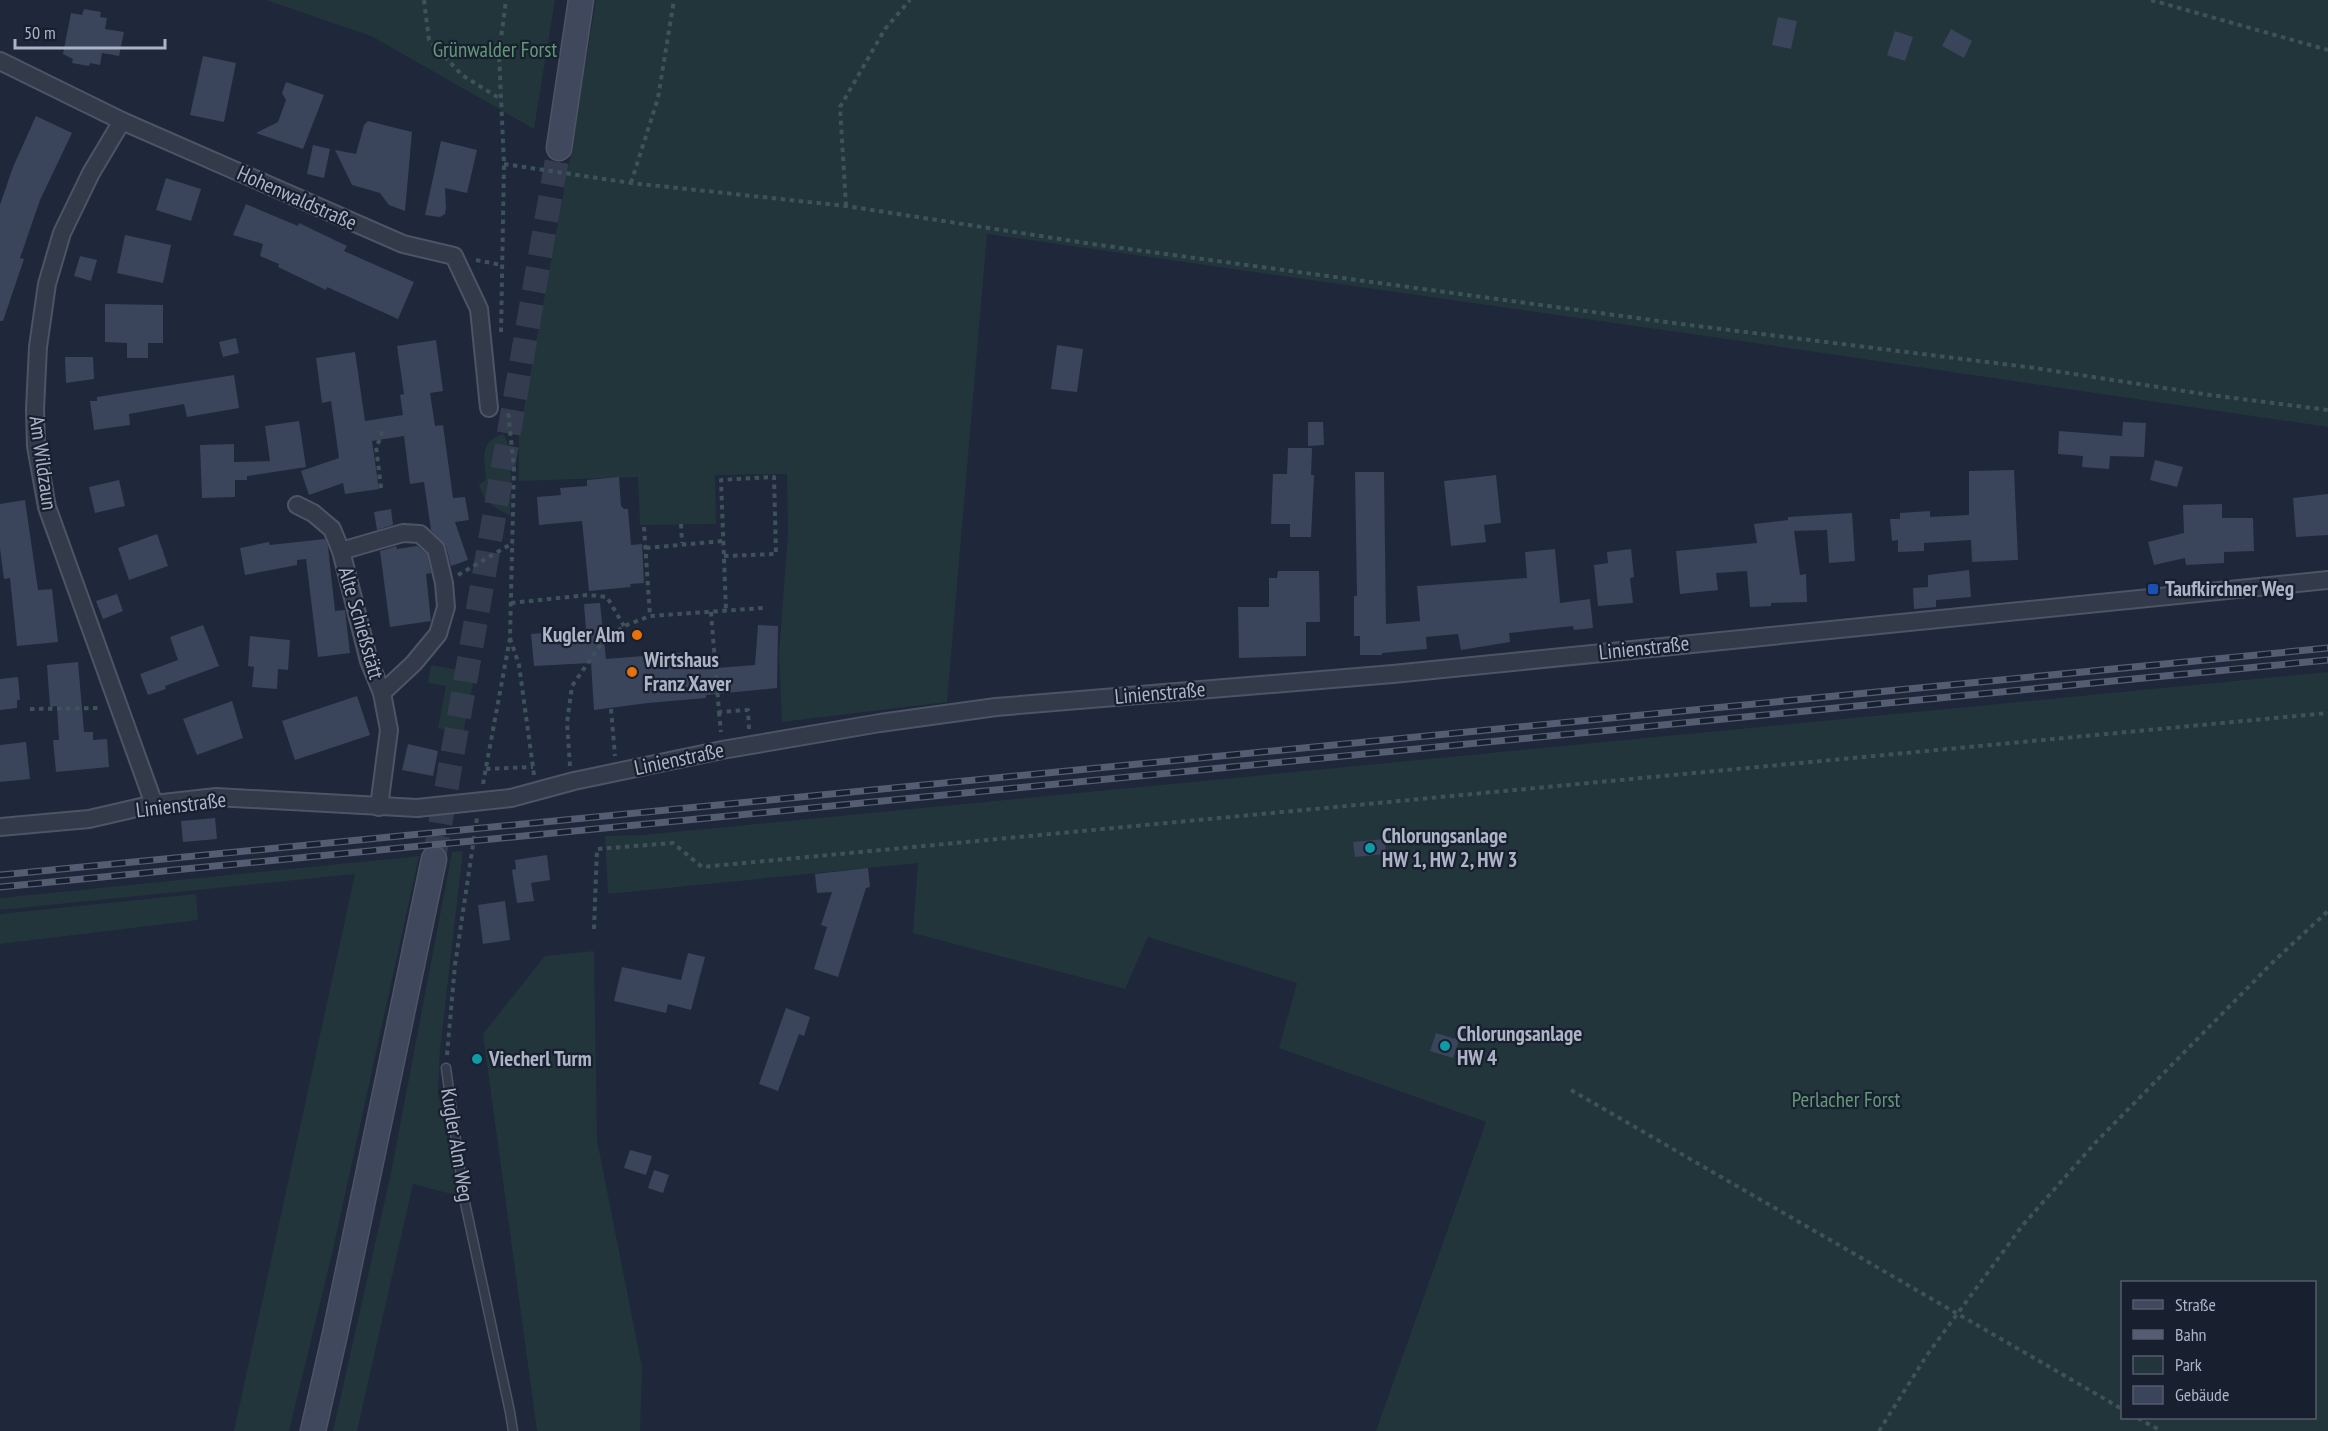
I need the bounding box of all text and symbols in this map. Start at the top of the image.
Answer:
scale bar [15,12,165,50]
text: 50 m [24,21,56,44]
park label: Grünwalder Forst [433,36,557,63]
street label: Hohenwaldstraße [233,159,361,236]
street label: Am Wildzaun [24,414,63,512]
street label: Alte Schießstätt [333,564,390,682]
place label: Taufkirchner Weg [2165,575,2294,602]
marker: Taufkirchner Weg [2146,582,2160,596]
place label: Kugler Alm [542,621,625,648]
marker: Kugler Alm [630,628,644,642]
street label: Linienstraße [1597,629,1691,666]
place label: Wirtshaus Franz Xaver [643,646,732,697]
marker: Wirtshaus Franz Xaver [625,665,639,679]
street label: Linienstraße [1114,675,1206,710]
street label: Linienstraße [632,736,726,781]
street label: Linienstraße [134,786,228,823]
place label: Chlorungsanlage HW 1, HW 2, HW 3 [1382,822,1517,873]
marker: Chlorungsanlage HW 1, HW 2, HW 3 [1363,841,1377,855]
place label: Chlorungsanlage HW 4 [1457,1020,1582,1071]
marker: Chlorungsanlage HW 4 [1438,1039,1452,1053]
place label: Viecherl Turm [488,1045,592,1072]
marker: Viecherl Turm [470,1052,484,1066]
street label: Kugler Alm Weg [435,1086,480,1204]
park label: Perlacher Forst [1792,1086,1900,1113]
legend [2121,1281,2316,1419]
text: Straße [2175,1293,2216,1316]
text: Bahn [2175,1323,2207,1346]
text: Park [2175,1353,2202,1376]
text: Gebäude [2175,1383,2229,1406]

